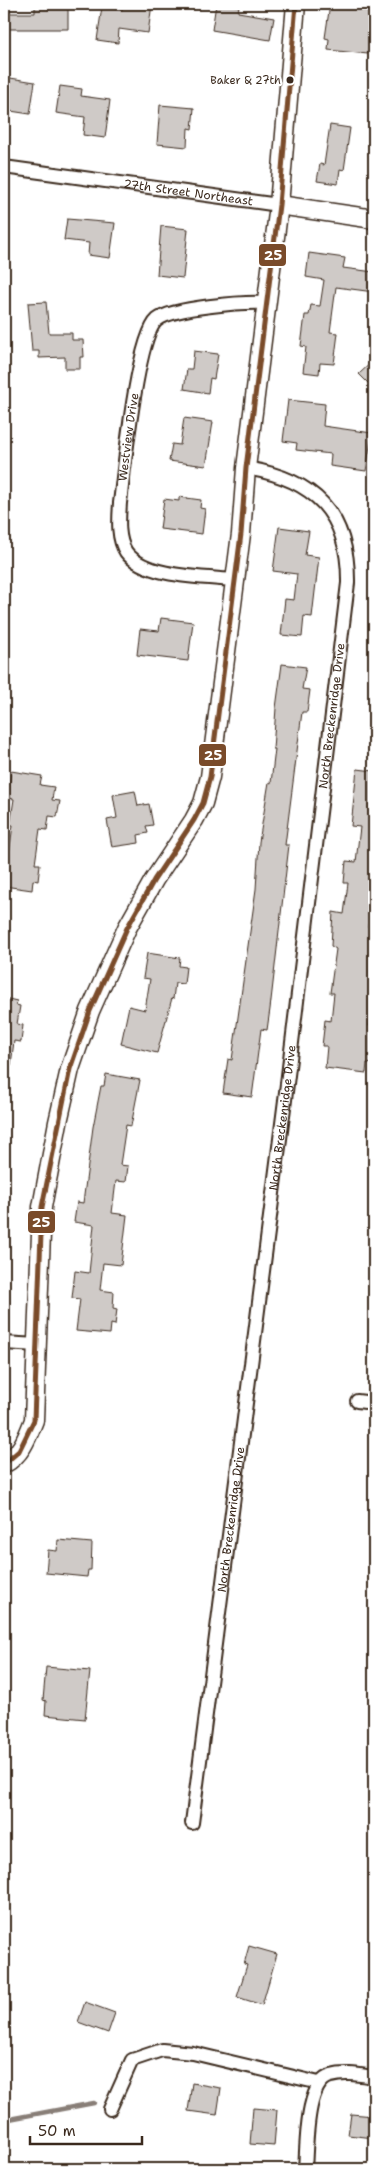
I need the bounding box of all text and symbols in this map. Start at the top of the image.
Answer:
place label: Baker & 27th [210,73,281,88]
marker: Baker & 27th [285,75,295,85]
street label: 27th Street Northeast [122,176,254,209]
line badge: 25 [258,243,287,267]
text: 25 [264,246,282,264]
street label: Westview Drive [115,391,143,482]
street label: North Breckenridge Drive [315,642,349,790]
line badge: 25 [198,743,227,767]
text: 25 [204,746,222,764]
street label: North Breckenridge Drive [265,1044,300,1192]
line badge: 25 [27,1210,56,1234]
text: 25 [32,1213,50,1231]
street label: North Breckenridge Drive [214,1445,248,1593]
scale bar [30,2113,142,2145]
text: 50 m [38,2121,76,2141]

